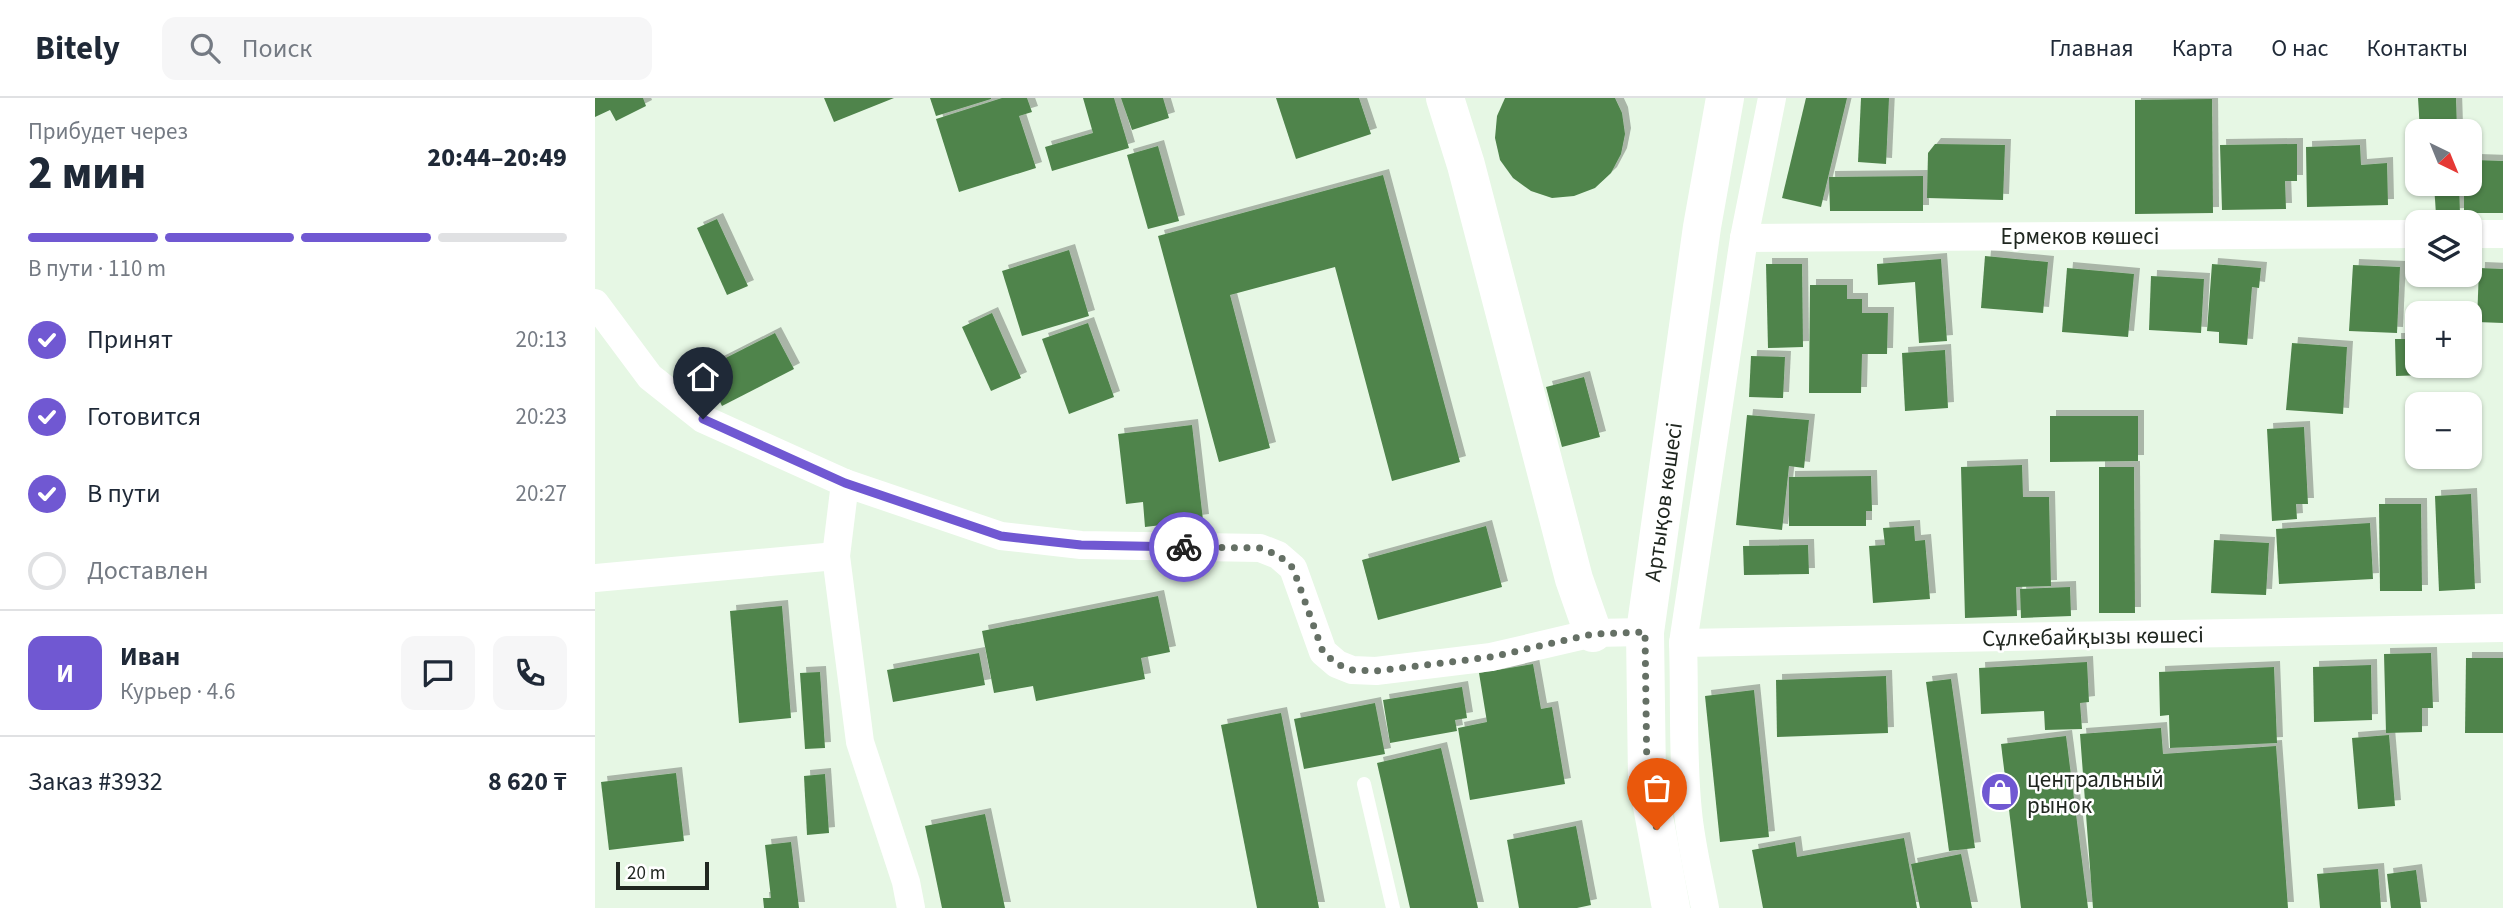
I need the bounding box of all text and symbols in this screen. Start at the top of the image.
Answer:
search box [162,17,652,80]
text: Bitely [35,25,120,72]
icon: search [186,29,224,67]
text: Поиск [242,30,312,67]
text: Главная [2049,31,2134,66]
text: Карта [2172,31,2233,66]
text: О нас [2271,31,2328,66]
text: Контакты [2366,31,2468,66]
text: Прибудет через [28,115,188,148]
north arrow [2405,119,2481,196]
map controls [2405,119,2482,469]
text: 20:44–20:49 [427,139,567,176]
text: 2 мин [28,141,146,206]
button: layers [2405,210,2482,287]
street label: Ермеков көшесі [2001,220,2159,253]
text: В пути · 110 m [28,252,166,285]
button: + [2405,301,2482,378]
icon: check [28,321,66,359]
text: Принят [87,321,173,358]
text: 20:13 [516,323,567,356]
pin [673,347,733,419]
icon: home [684,358,722,396]
button: − [2405,392,2482,469]
icon: check [28,398,66,436]
text: Готовится [87,398,201,435]
text: 20:23 [516,400,567,433]
street label: Артықов көшесі [1636,420,1691,584]
icon: check [28,475,66,513]
text: В пути [87,475,161,512]
text: 20:27 [516,477,567,510]
courier [1149,512,1219,582]
icon: bike [1165,528,1203,566]
text: Доставлен [87,552,209,589]
street label: Сұлкебайқызы көшесі [1982,618,2204,655]
button: chat [401,636,475,710]
button: phone [493,636,567,710]
text: Иван [120,638,180,675]
text: И [56,655,74,692]
text: Курьер · 4.6 [120,675,235,708]
pin [1627,758,1687,830]
text: Заказ #3932 [28,763,163,800]
text: 8 620 ₸ [488,763,567,800]
place label: центральный рынок [2027,763,2164,822]
icon: bag [1638,769,1676,807]
shop icon: центральный рынок [1979,771,2021,813]
scale bar [616,859,709,891]
text: 20 m [627,860,665,887]

